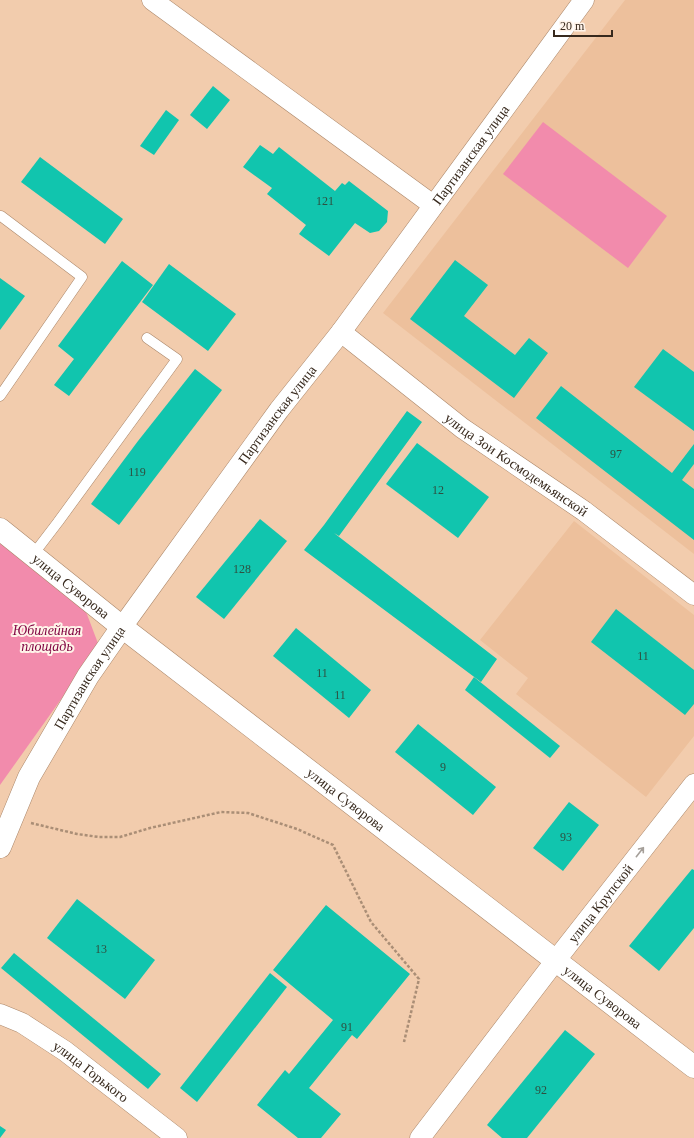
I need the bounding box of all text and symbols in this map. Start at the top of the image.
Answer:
scale bar [554,12,612,38]
text: 20 m [560,19,585,33]
street label: Партизанская улица [429,102,512,208]
house number: 121 [316,194,334,208]
street label: Партизанская улица [235,362,320,467]
street label: улица Зои Космодемьянской [442,410,591,519]
house number: 97 [610,447,622,461]
house number: 119 [128,465,146,479]
house number: 12 [432,483,444,497]
street label: улица Суворова [29,551,113,622]
house number: 128 [233,562,251,576]
park label: Юбилейная площадь [12,623,81,654]
street label: Партизанская улица [51,623,128,732]
house number: 11 [637,649,649,663]
house number: 11 [316,666,328,680]
house number: 11 [334,688,346,702]
house number: 9 [440,760,446,774]
street label: улица Суворова [304,765,388,834]
house number: 93 [560,830,572,844]
one-way arrow [636,847,645,858]
street label: улица Крупской [565,861,636,946]
house number: 13 [95,942,107,956]
street label: улица Суворова [561,962,645,1032]
house number: 91 [341,1020,353,1034]
street label: улица Горького [50,1038,131,1105]
house number: 92 [535,1083,547,1097]

